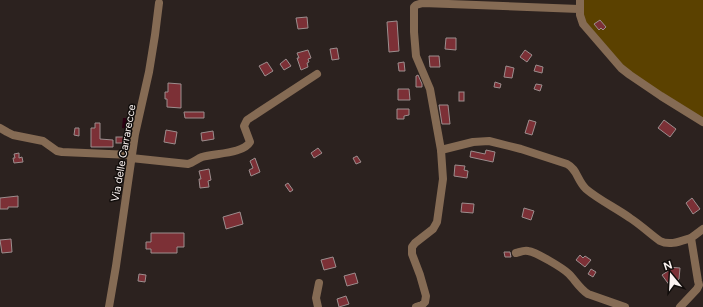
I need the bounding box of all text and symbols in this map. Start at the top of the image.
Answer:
street label: Via delle Carrarecce [109,103,138,203]
north arrow [651,255,691,295]
text: N [662,258,674,273]

